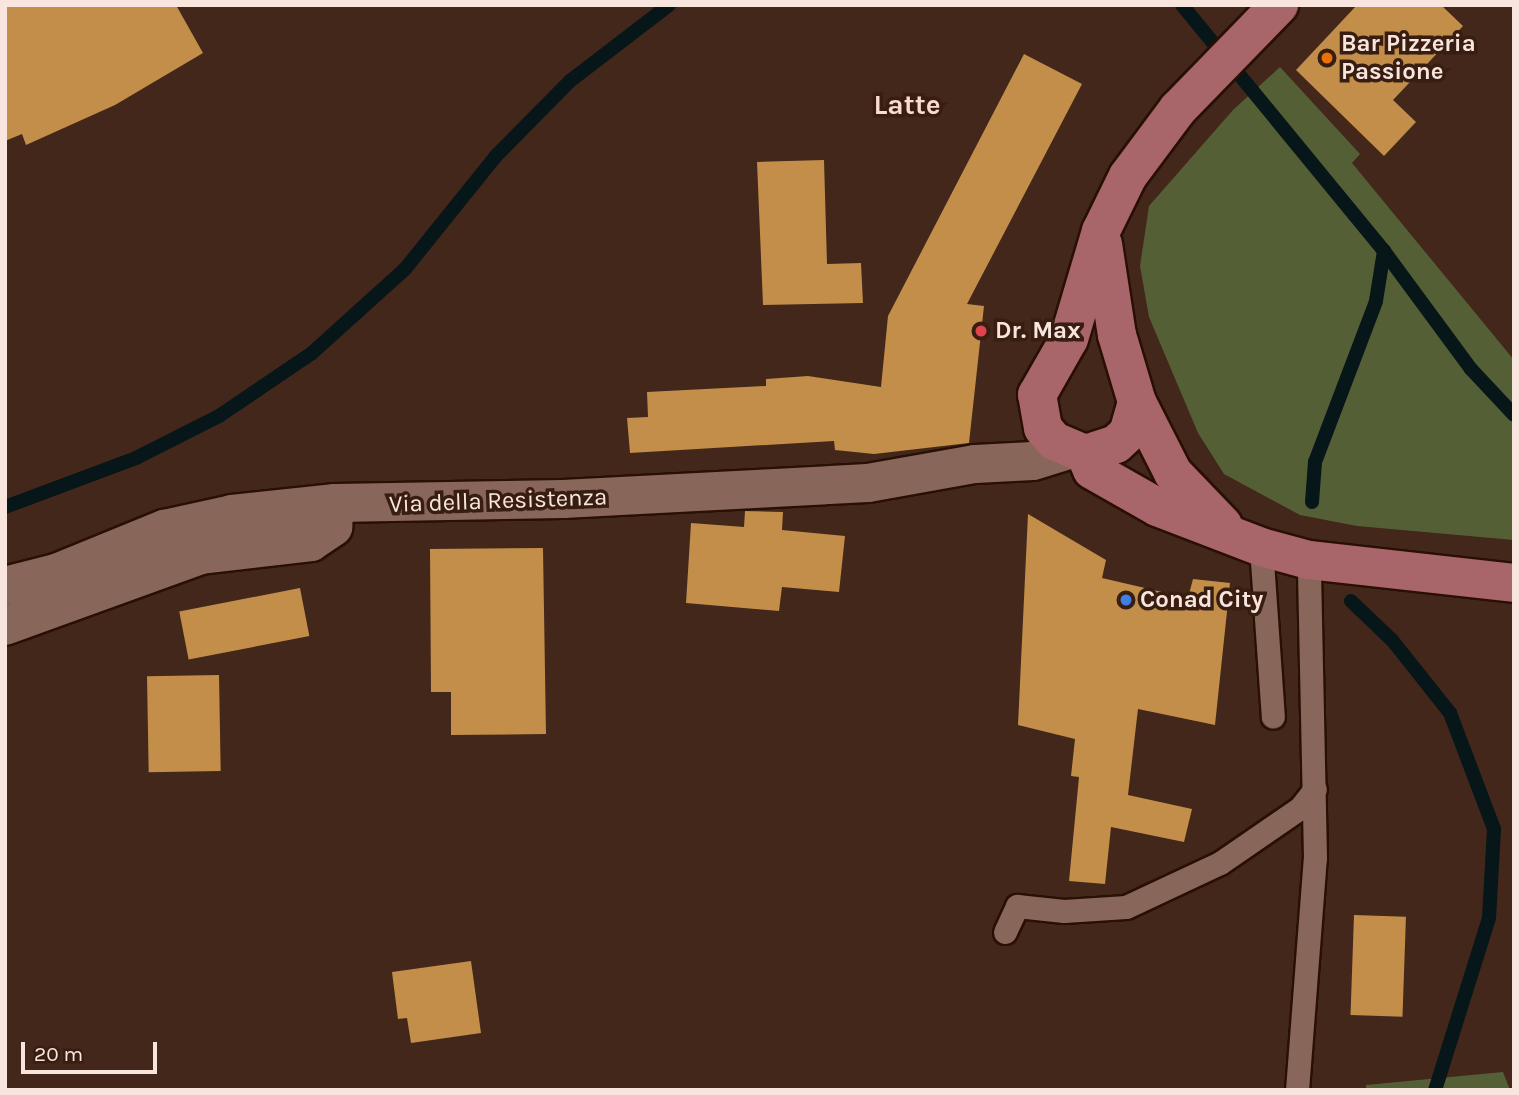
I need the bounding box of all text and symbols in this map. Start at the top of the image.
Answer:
place label: Bar Pizzeria Passione [1341,30,1476,86]
marker: Bar Pizzeria Passione [1319,50,1335,66]
district label: Latte [873,88,941,122]
place label: Dr. Max [995,317,1080,345]
marker: Dr. Max [973,323,989,339]
street label: Via della Resistenza [388,483,608,519]
place label: Conad City [1140,586,1263,614]
marker: Conad City [1118,592,1134,608]
scale bar [24,1028,161,1072]
text: 20 m [34,1042,83,1066]

